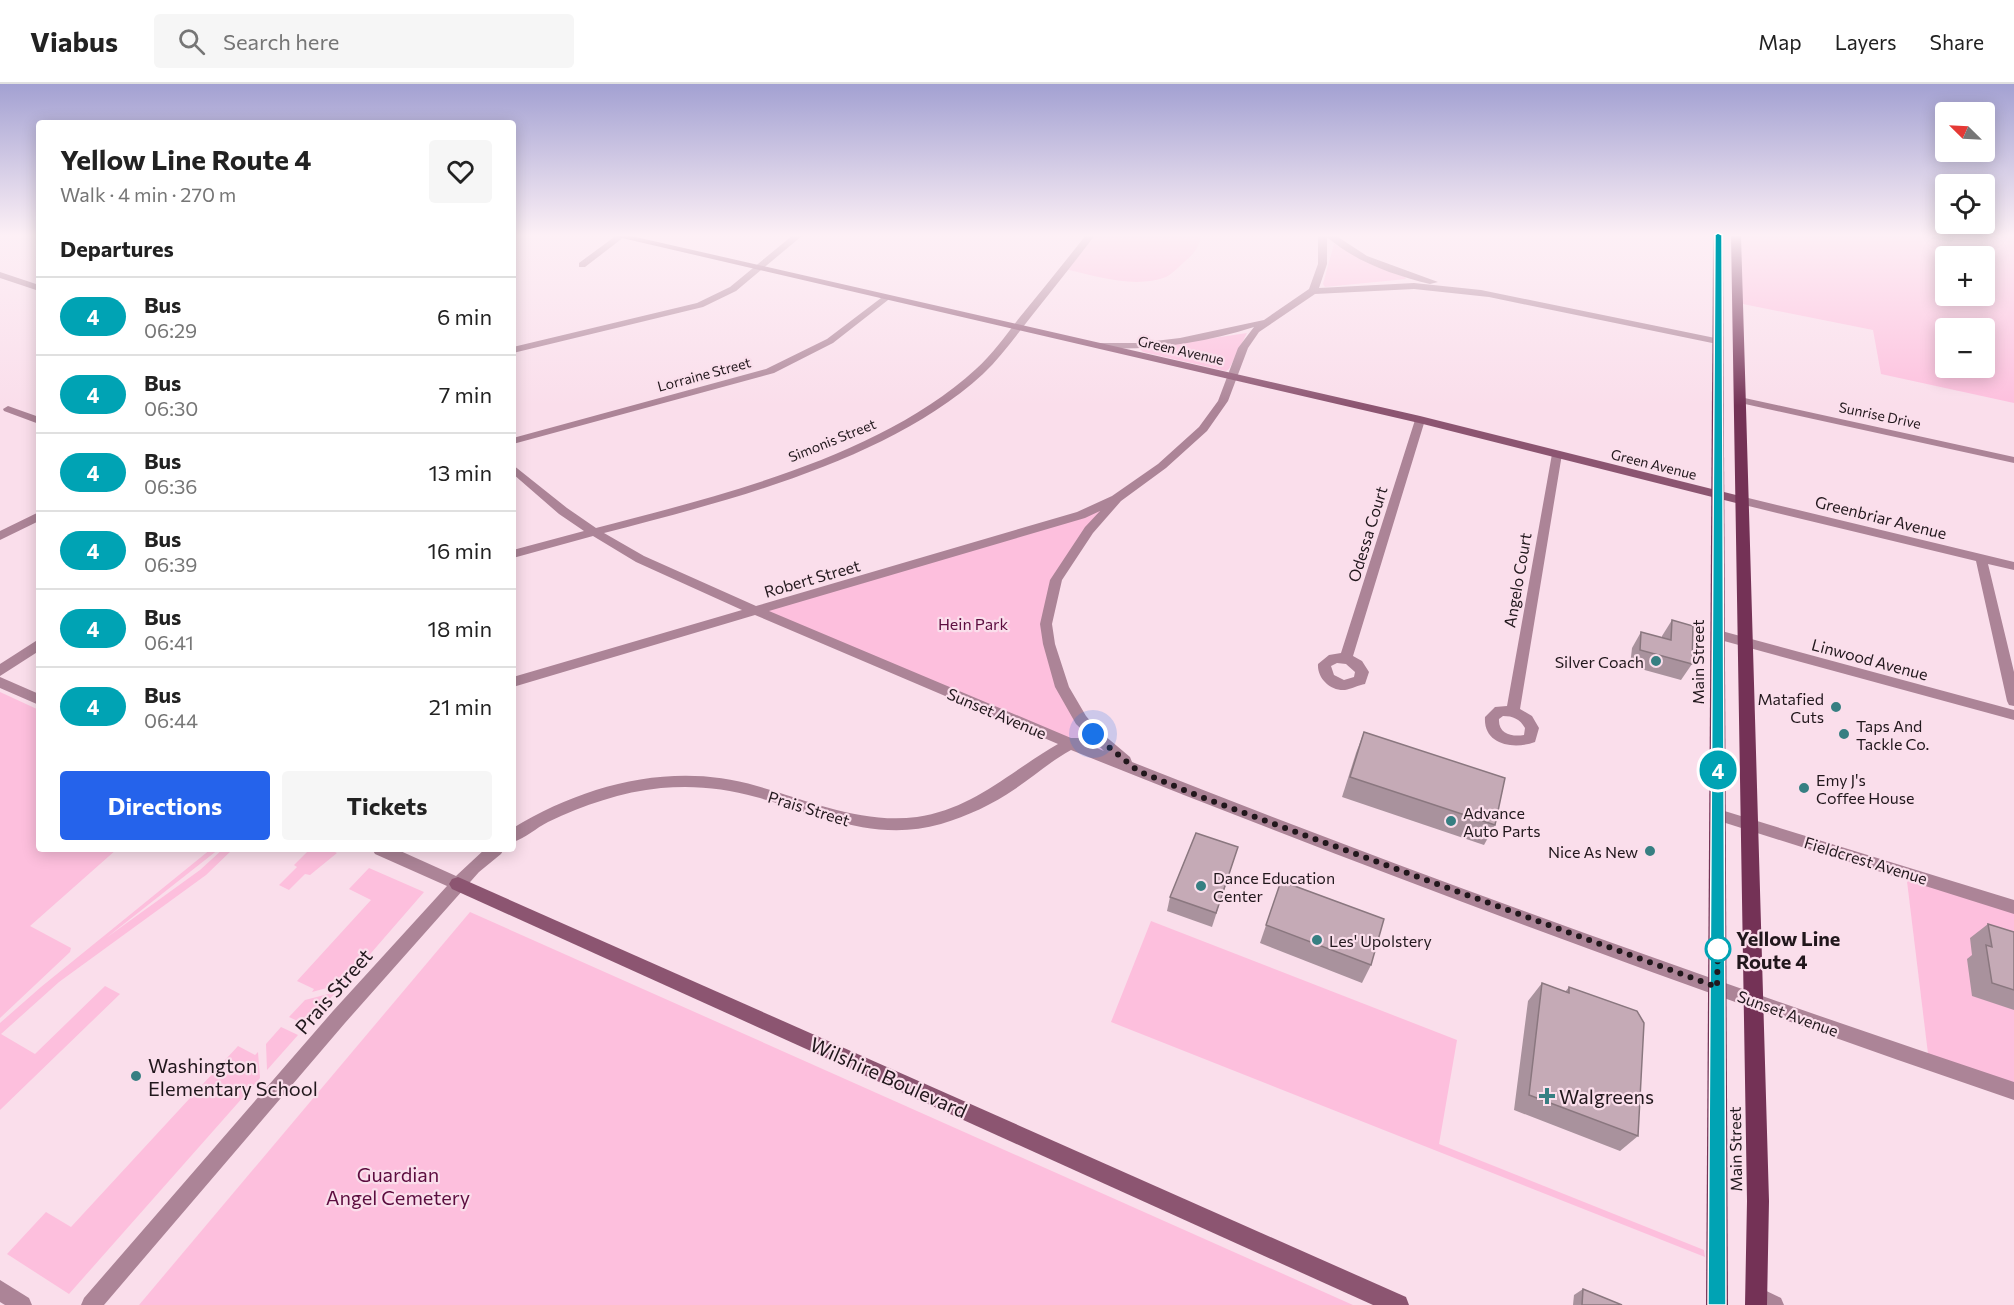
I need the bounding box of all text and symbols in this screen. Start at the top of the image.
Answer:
search box [154,14,574,68]
text: Viabus [30,24,118,58]
icon: search [175,25,208,58]
text: Search here [223,28,339,55]
text: Map [1758,29,1802,54]
text: Layers [1835,29,1897,54]
text: Share [1930,29,1984,54]
north arrow [1935,102,1995,162]
map controls [1935,102,1995,378]
button: heart [429,140,492,203]
text: Yellow Line Route 4 [60,142,312,176]
button: locate [1935,174,1995,234]
text: Walk · 4 min · 270 m [60,182,236,206]
text: Departures [60,235,174,262]
button: + [1935,246,1995,306]
text: Bus [144,291,181,318]
text: 6 min [437,303,492,330]
text: 4 [87,304,99,329]
text: 06:29 [144,318,197,342]
button: − [1935,318,1995,378]
street label: Green Avenue [1136,332,1226,368]
street label: Lorraine Street [655,353,753,395]
text: Bus [144,369,181,396]
text: 7 min [439,381,492,408]
text: 4 [87,382,99,407]
text: 06:30 [144,396,198,420]
street label: Sunrise Drive [1837,398,1923,432]
street label: Simonis Street [786,415,878,465]
street label: Green Avenue [1609,445,1699,483]
text: Bus [144,447,181,474]
text: 13 min [428,459,492,486]
text: 4 [87,460,99,485]
text: 06:36 [144,474,197,498]
street label: Odessa Court [1343,483,1391,584]
street label: Greenbriar Avenue [1813,491,1949,543]
text: Bus [144,525,181,552]
street label: Angelo Court [1499,531,1535,629]
text: 16 min [428,537,492,564]
text: 4 [87,538,99,563]
text: 06:39 [144,552,197,576]
street label: Robert Street [762,555,863,601]
text: Bus [144,603,181,630]
park label: Hein Park [938,614,1008,633]
text: 18 min [428,615,492,642]
text: 4 [87,616,99,641]
street label: Main Street [1688,619,1707,705]
text: 06:41 [144,630,194,654]
street label: Linwood Avenue [1810,634,1930,684]
place label: Silver Coach [1555,652,1644,671]
marker: Silver Coach [1649,654,1663,668]
text: Bus [144,681,181,708]
street label: Sunset Avenue [944,684,1050,742]
place label: Matafied Cuts [1757,689,1824,726]
text: 21 min [429,693,492,720]
text: 4 [87,694,99,719]
marker: Matafied Cuts [1829,700,1843,714]
text: 06:44 [144,708,198,732]
place label: Taps And Tackle Co. [1856,716,1929,753]
your location [1078,719,1108,749]
marker: Taps And Tackle Co. [1837,727,1851,741]
line badge: 4 [1698,750,1738,790]
text: 4 [1712,758,1724,783]
place label: Emy J's Coffee House [1816,770,1914,807]
button: Directions [60,771,270,840]
button: Tickets [282,771,492,840]
marker: Emy J's Coffee House [1797,781,1811,795]
street label: Prais Street [766,787,853,830]
place label: Advance Auto Parts [1463,803,1541,840]
marker: Advance Auto Parts [1444,814,1458,828]
street label: Fieldcrest Avenue [1802,832,1930,888]
place label: Nice As New [1548,842,1638,861]
marker: Nice As New [1643,844,1657,858]
place label: Dance Education Center [1213,868,1335,905]
marker: Dance Education Center [1194,879,1208,893]
place label: Yellow Line Route 4 [1736,926,1840,973]
place label: Les' Upolstery [1329,931,1432,950]
marker: Les' Upolstery [1310,933,1324,947]
marker: Yellow Line Route 4 [1705,936,1731,962]
street label: Prais Street [289,943,377,1039]
street label: Sunset Avenue [1735,986,1841,1040]
street label: Wilshire Boulevard [807,1032,971,1122]
place label: Washington Elementary School [148,1053,318,1100]
marker: Washington Elementary School [129,1069,143,1083]
place label: Walgreens [1559,1084,1654,1108]
marker: Walgreens [1540,1089,1554,1103]
street label: Main Street [1725,1106,1745,1192]
park label: Guardian Angel Cemetery [326,1162,470,1209]

